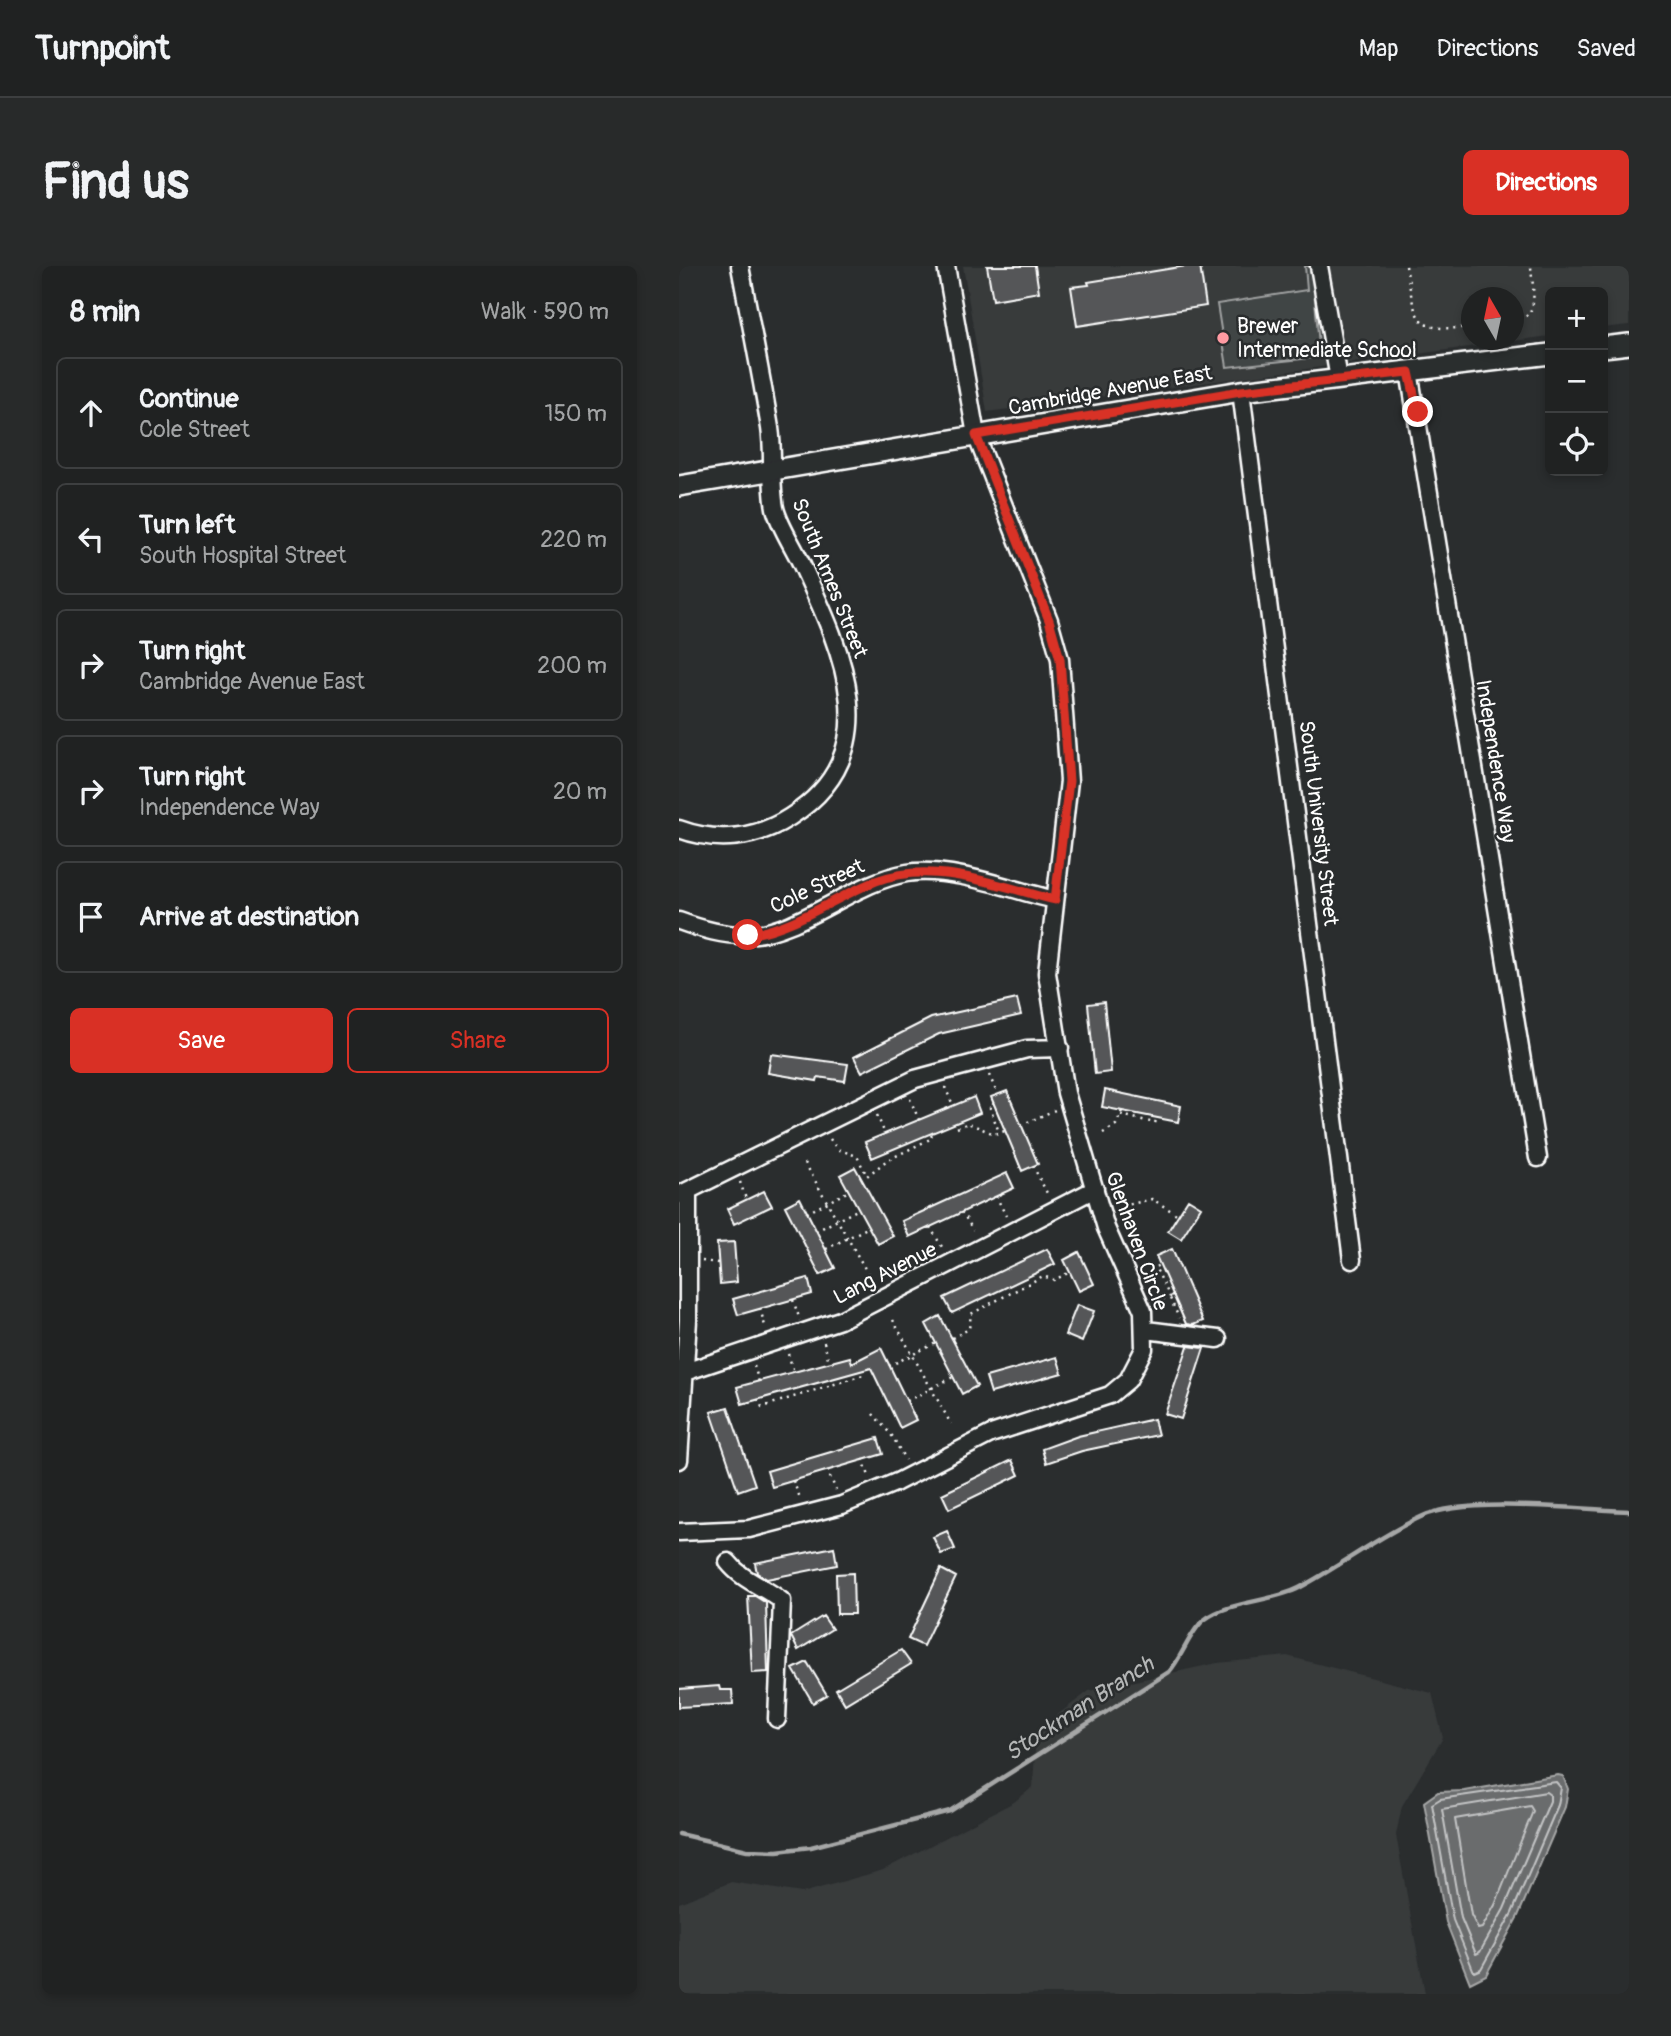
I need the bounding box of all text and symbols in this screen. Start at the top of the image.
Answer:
text: Turnpoint [35,28,170,69]
text: Map [1359,34,1399,63]
text: Directions [1437,34,1538,63]
text: Saved [1576,34,1636,63]
button: Directions [1463,150,1629,215]
text: Find us [42,152,189,213]
north arrow [1461,287,1524,350]
map controls [1545,287,1608,476]
button: + [1545,287,1608,350]
text: 8 min [70,293,140,330]
text: Walk · 590 m [481,297,609,326]
place label: Brewer Intermediate School [1237,313,1417,364]
marker: Brewer Intermediate School [1215,330,1231,346]
button: − [1545,350,1608,413]
street label: Cambridge Avenue East [1006,359,1214,422]
text: Continue [139,383,239,415]
icon: ahead [72,394,110,432]
route end [1402,396,1433,427]
text: 150 m [544,399,607,428]
button: locate [1545,413,1608,476]
text: Cole Street [139,415,250,444]
street label: South Ames Street [785,494,874,663]
text: Turn left [139,509,235,541]
icon: left [72,520,110,558]
text: 220 m [540,525,607,554]
text: South Hospital Street [139,541,346,570]
text: Turn right [139,635,245,667]
icon: right [72,646,110,684]
text: 200 m [537,651,607,680]
text: Cambridge Avenue East [139,667,365,696]
street label: Independence Way [1469,677,1522,845]
street label: South University Street [1293,719,1345,928]
text: Turn right [139,761,245,793]
icon: right [72,772,110,810]
text: 20 m [553,777,607,806]
text: Independence Way [139,793,320,822]
street label: Cole Street [766,853,869,920]
icon: arrive [72,898,110,936]
text: Arrive at destination [139,901,359,933]
route start [732,919,763,950]
button: Save [70,1008,333,1073]
button: Share [347,1008,609,1073]
street label: Glenhaven Circle [1099,1168,1174,1315]
street label: Lang Avenue [829,1236,942,1311]
water label: Stockman Branch [999,1649,1160,1767]

